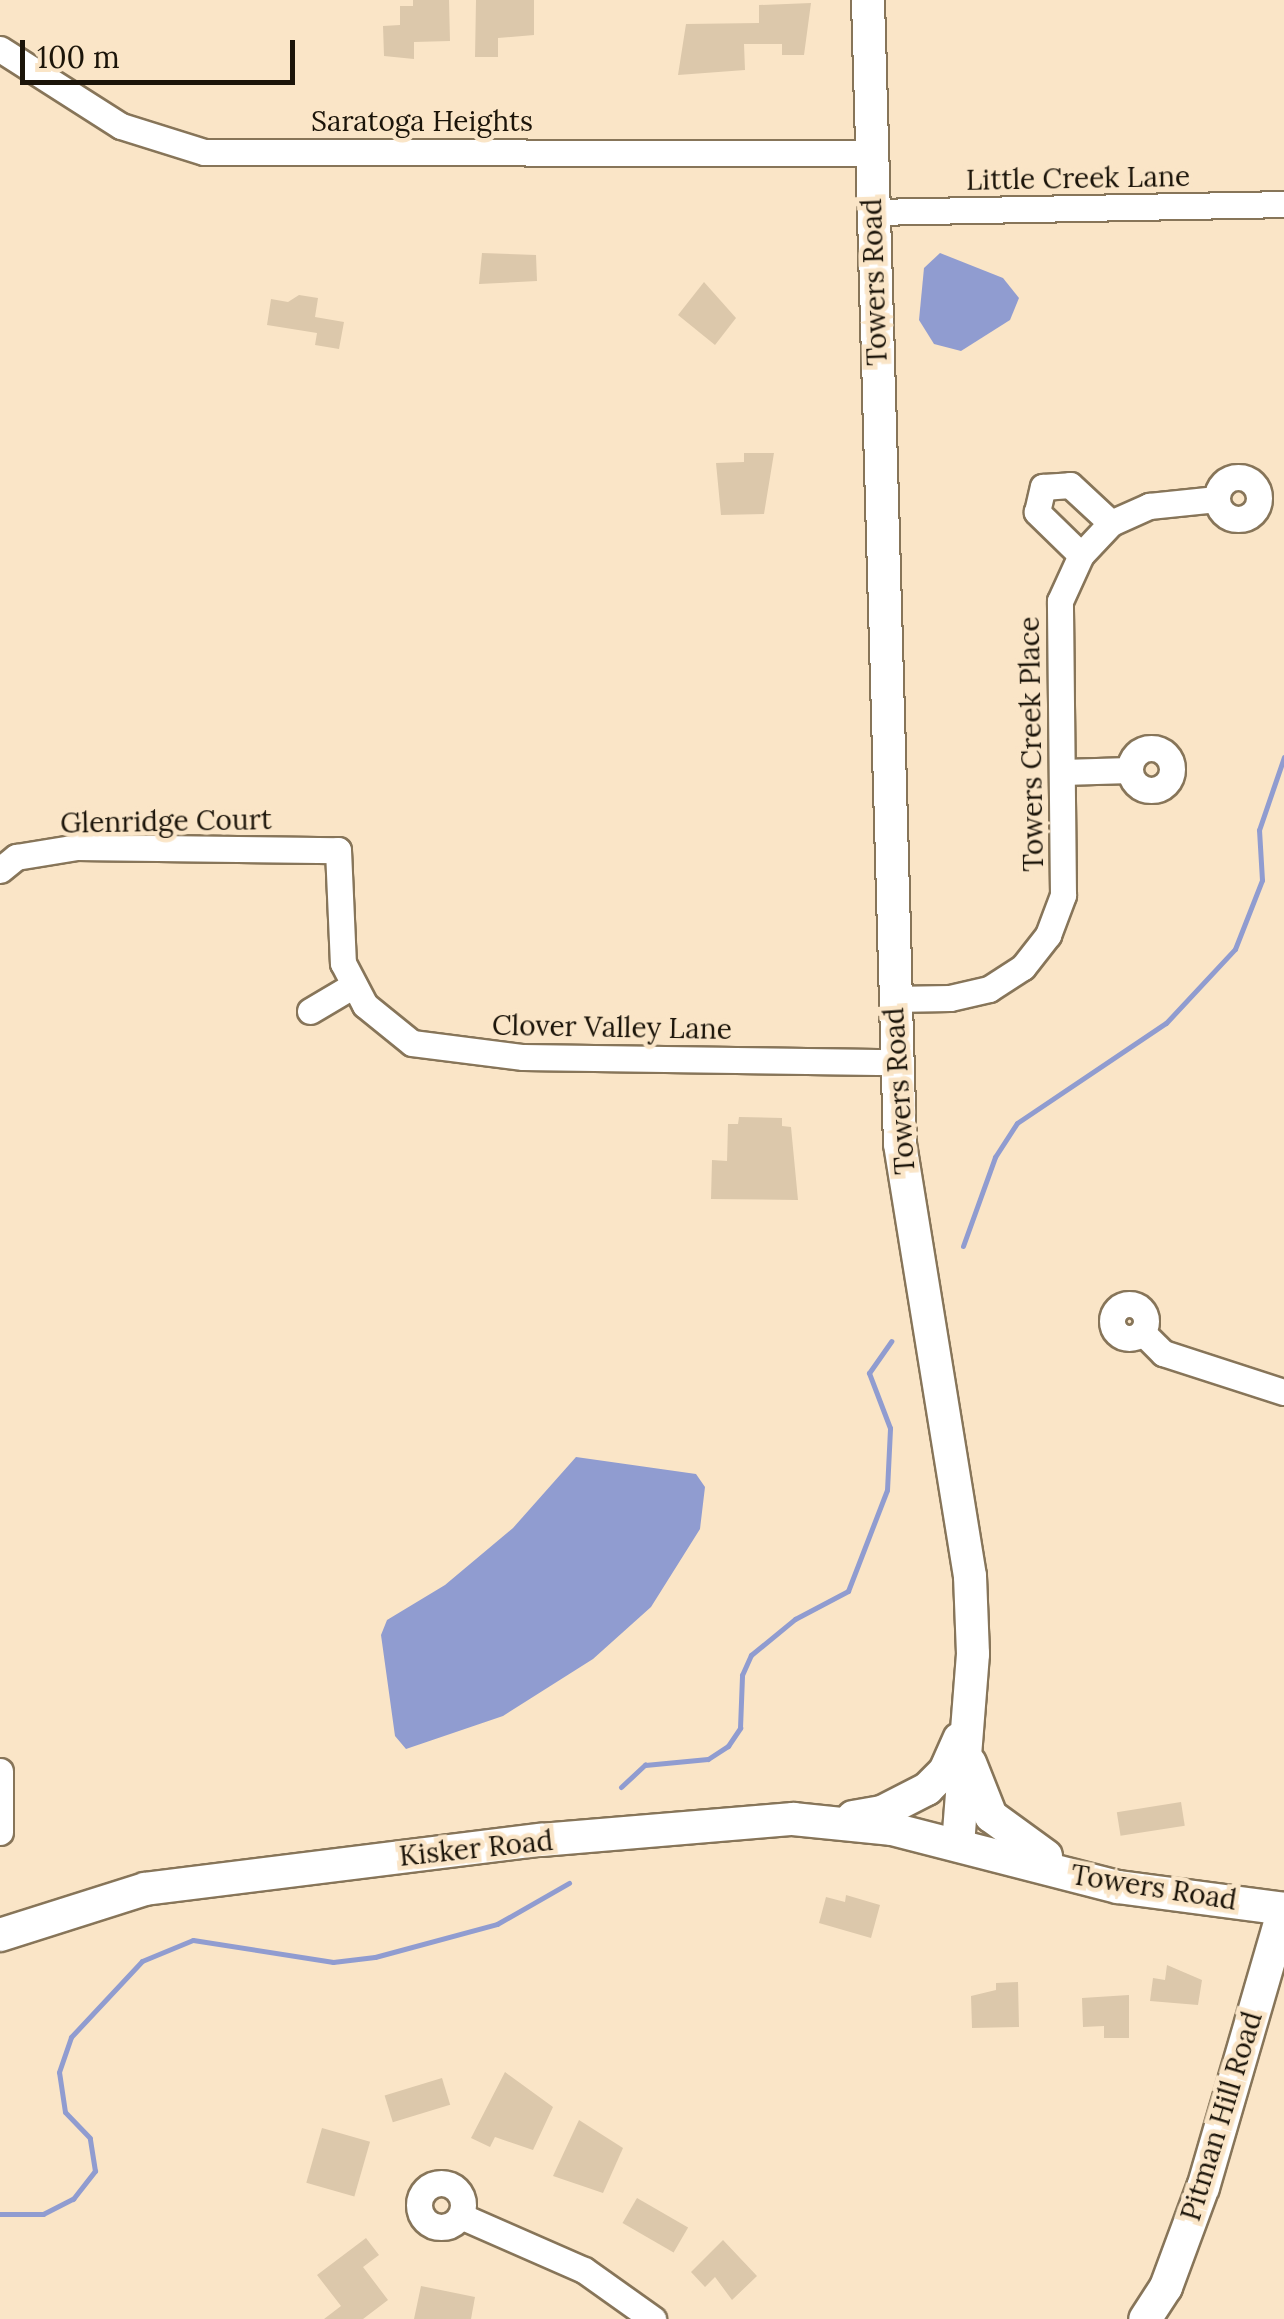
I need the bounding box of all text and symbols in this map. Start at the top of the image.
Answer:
scale bar [25,20,300,82]
text: 100 m [37,38,120,76]
street label: Saratoga Heights [311,104,533,138]
street label: Little Creek Lane [966,159,1190,197]
street label: Towers Road [854,198,894,366]
street label: Towers Creek Place [1012,616,1050,872]
street label: Glenridge Court [60,802,272,840]
street label: Towers Road [876,1006,922,1176]
street label: Clover Valley Lane [492,1008,732,1046]
street label: Kisker Road [397,1823,555,1873]
street label: Towers Road [1069,1857,1239,1917]
street label: Pitman Hill Road [1173,2007,1269,2225]

